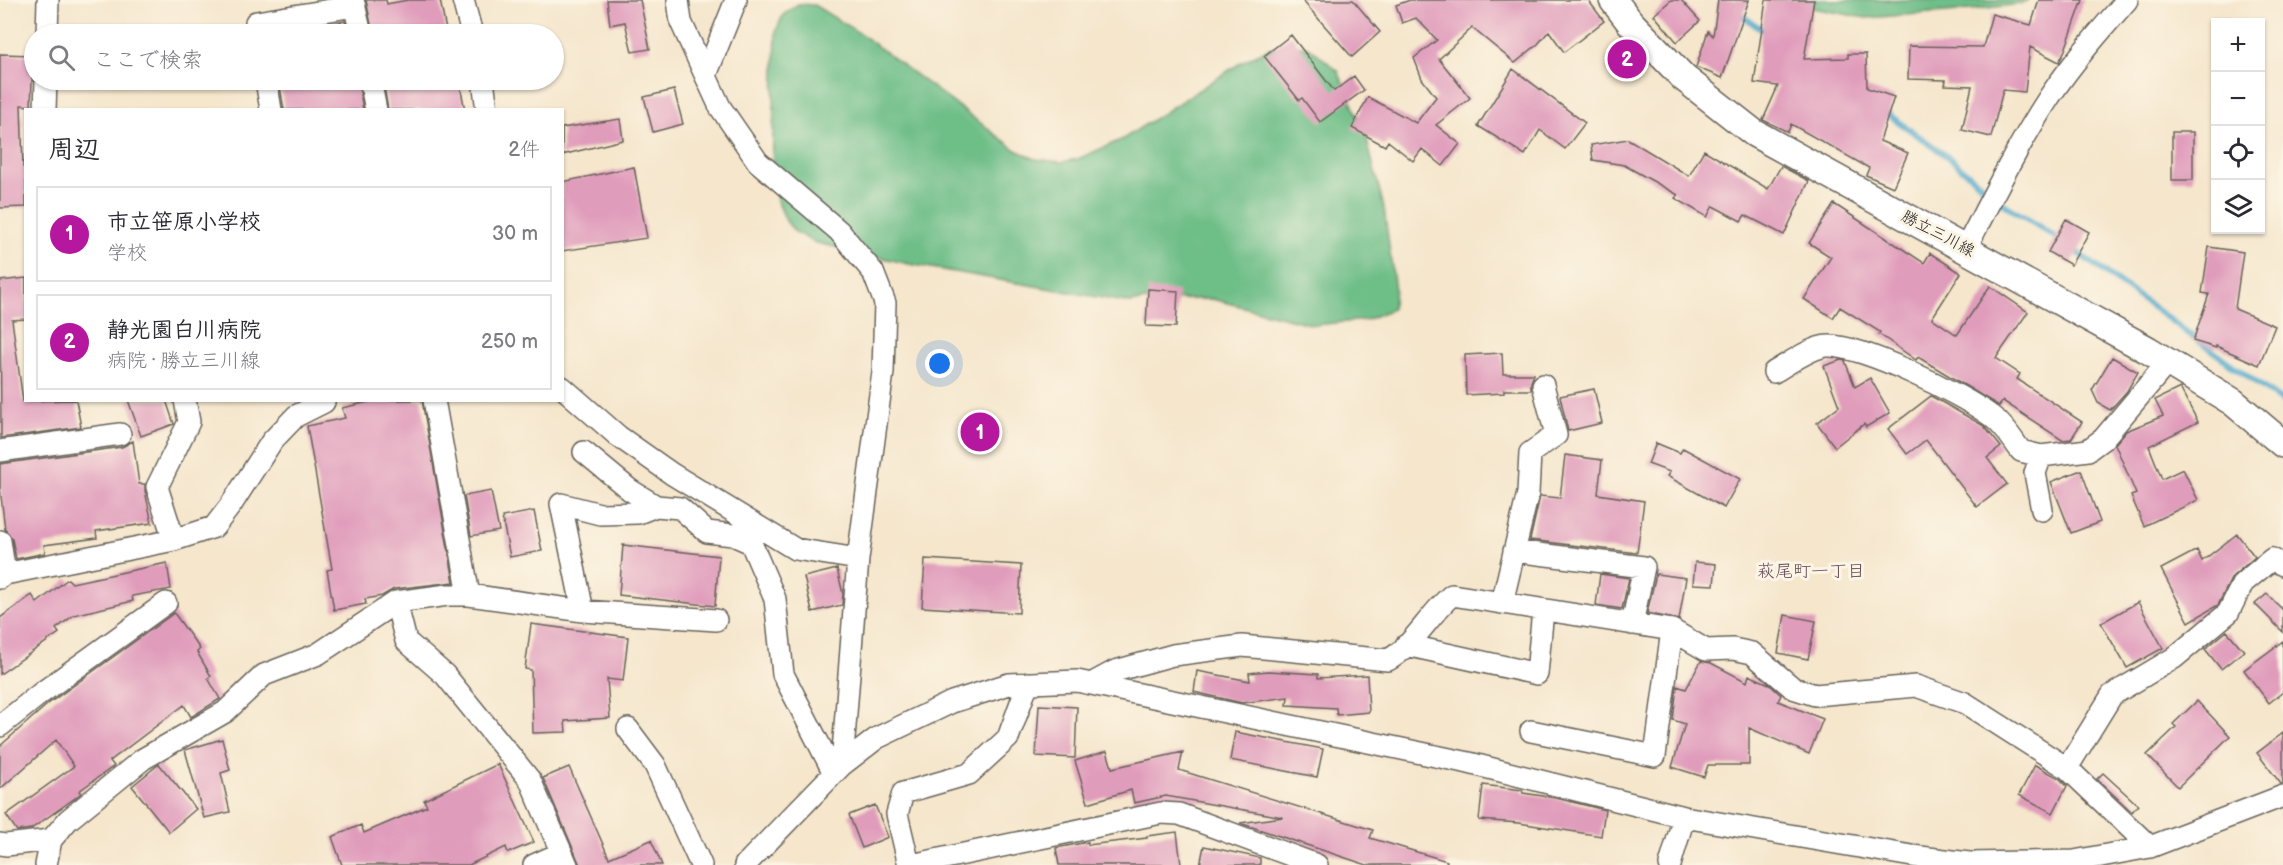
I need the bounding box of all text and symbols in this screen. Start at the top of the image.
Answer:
map controls [2211,18,2265,234]
button: + [2211,18,2265,72]
search box [24,24,564,90]
pin: 2 [1608,36,1646,82]
icon: search [45,41,78,74]
text: ここで検索 [93,47,203,74]
button: − [2211,72,2265,126]
button: locate [2211,126,2265,180]
text: 周辺 [48,135,100,166]
text: 2件 [508,138,540,162]
button: layers [2211,180,2265,234]
street label: 勝立三川線 [1898,207,1978,261]
text: 市立笹原小学校 [107,209,261,236]
text: 1 [65,222,74,246]
text: 30 m [492,222,538,246]
text: 学校 [107,241,147,265]
text: 静光園白川病院 [107,317,261,344]
text: 2 [64,330,75,354]
text: 250 m [481,330,538,354]
text: 病院 · 勝立三川線 [107,349,260,373]
your location [925,349,954,378]
pin: 1 [960,410,1000,454]
district label: 萩尾町一丁目 [1757,561,1865,582]

